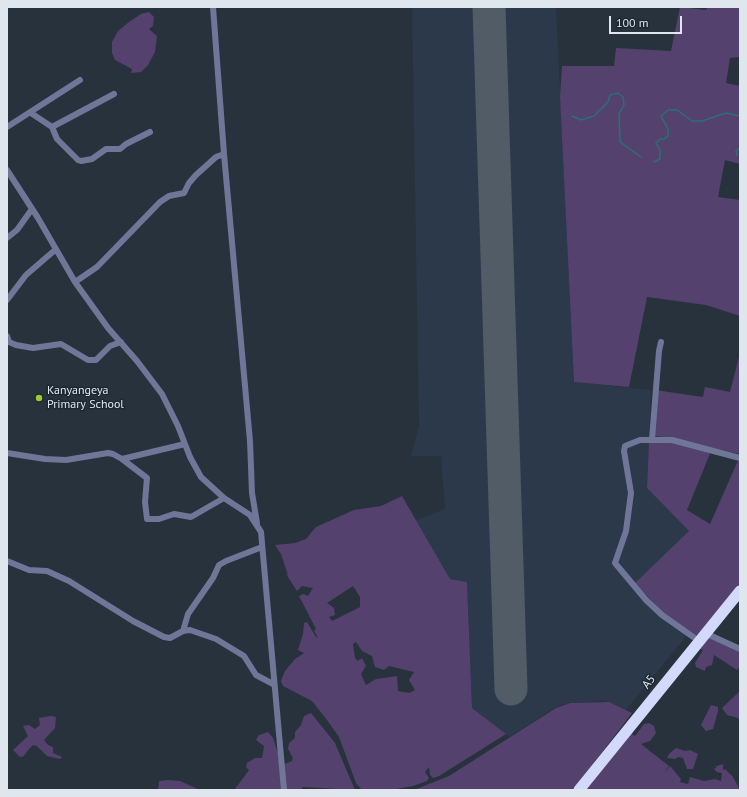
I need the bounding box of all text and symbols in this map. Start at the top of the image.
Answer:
scale bar [611,8,684,34]
text: 100 m [616,15,649,30]
place label: Kanyangeya Primary School [47,384,124,412]
marker: Kanyangeya Primary School [34,393,44,403]
street label: A5 [639,672,659,692]

